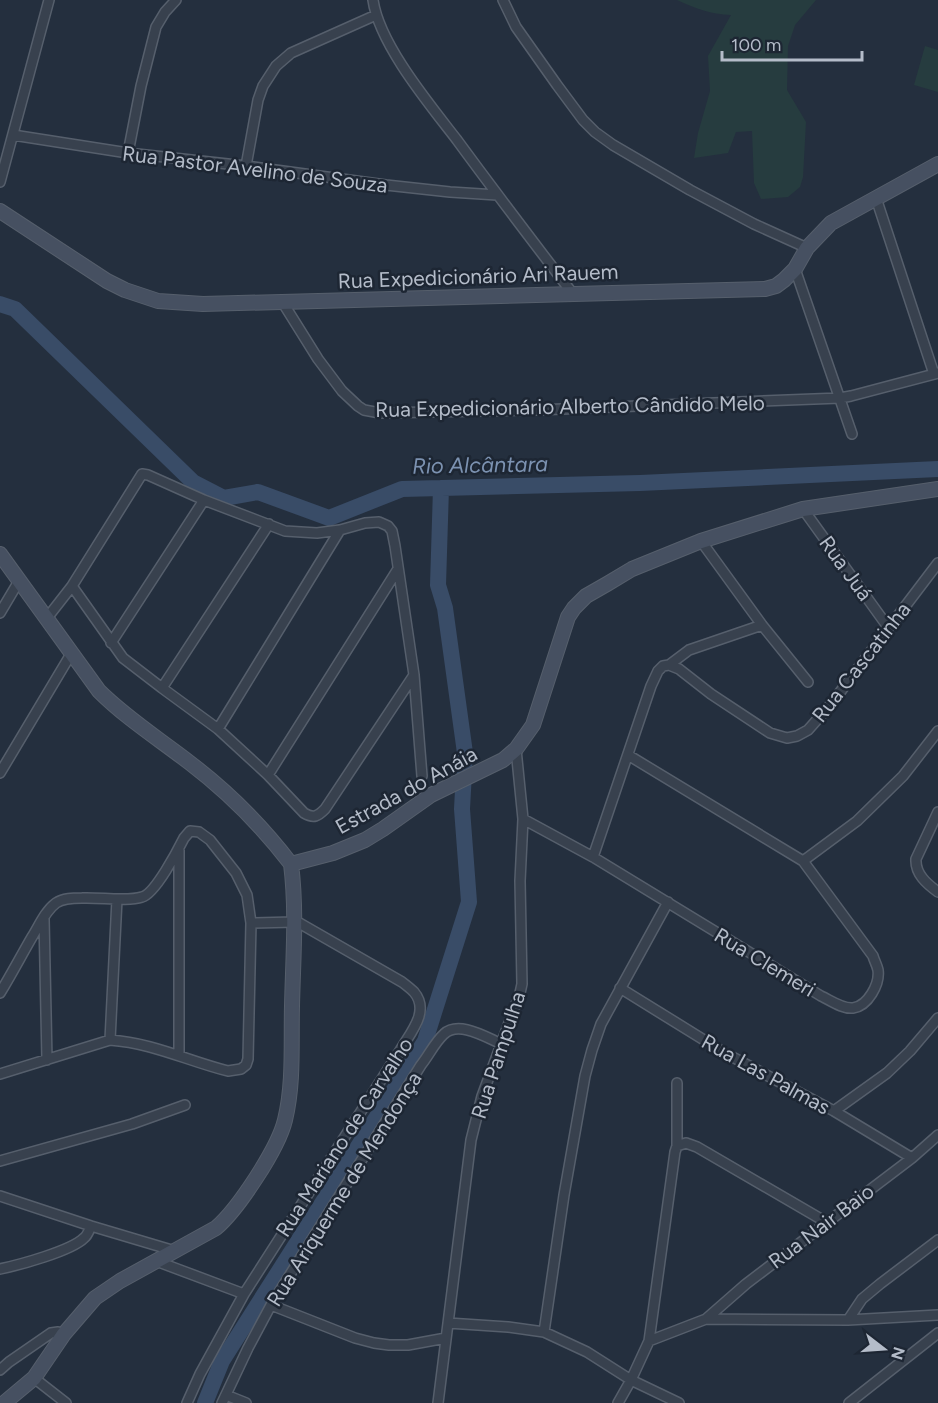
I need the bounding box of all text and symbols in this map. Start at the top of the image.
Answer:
scale bar [722,24,862,62]
text: 100 m [731,34,781,56]
street label: Rua Pastor Avelino de Souza [121,140,389,198]
street label: Rua Expedicionário Ari Rauem [337,259,619,293]
street label: Rua Expedicionário Alberto Cândido Melo [375,390,765,422]
water label: Rio Alcântara [412,450,548,480]
street label: Rua Juá [814,531,878,605]
street label: Rua Cascatinha [806,597,916,727]
street label: Estrada do Anáia [331,741,481,839]
street label: Rua Clemeri [710,922,820,1002]
street label: Rua Pampulha [466,988,530,1122]
street label: Rua Las Palmas [697,1028,835,1120]
street label: Rua Mariano de Carvalho [270,1033,418,1241]
street label: Rua Ariquerme de Mendonça [261,1067,427,1311]
street label: Rua Nair Baio [763,1178,879,1274]
north arrow [854,1319,914,1379]
text: N [887,1345,909,1362]

